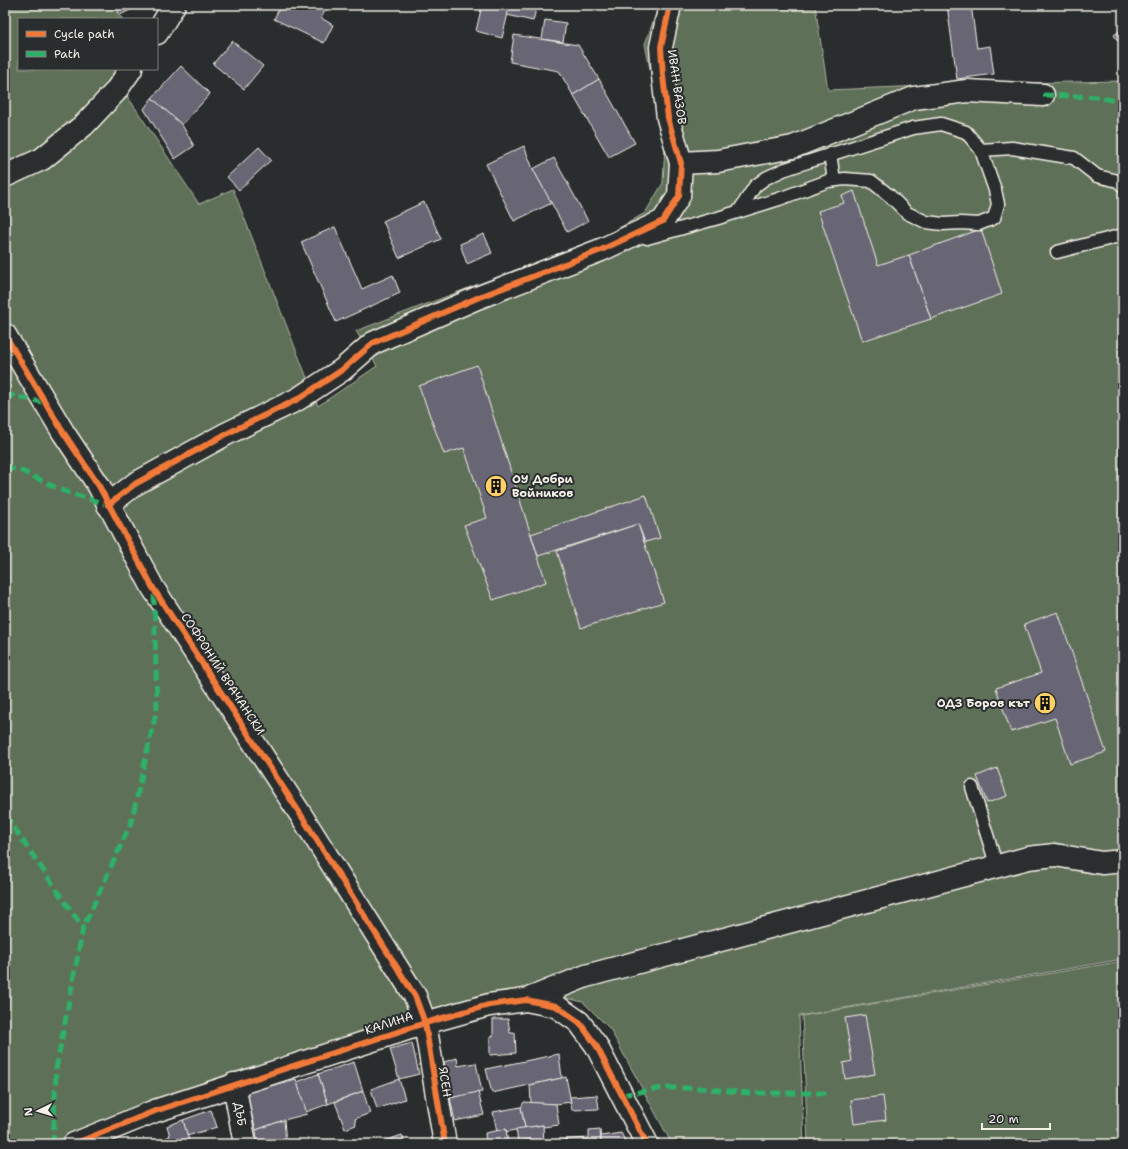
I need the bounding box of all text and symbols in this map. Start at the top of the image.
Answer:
legend [18,18,158,70]
text: Cycle path [54,26,115,42]
text: Path [54,46,80,62]
street label: ИВАН ВАЗОВ [664,48,690,126]
place label: ОУ Добри Войников [512,471,574,501]
building icon: ОУ Добри Войников [483,473,509,499]
street label: СОФРОНИЙ ВРАЧАНСКИ [177,610,269,738]
building icon: ОДЗ Боров кът [1032,690,1058,716]
place label: ОДЗ Боров кът [937,695,1031,711]
street label: КАЛИНА [363,1008,415,1038]
street label: ЯСЕН [435,1066,455,1099]
north arrow [18,1091,58,1131]
street label: ДЪБ [230,1101,250,1127]
scale bar [982,1105,1050,1131]
text: N [21,1107,36,1117]
text: 20 m [988,1111,1019,1127]

